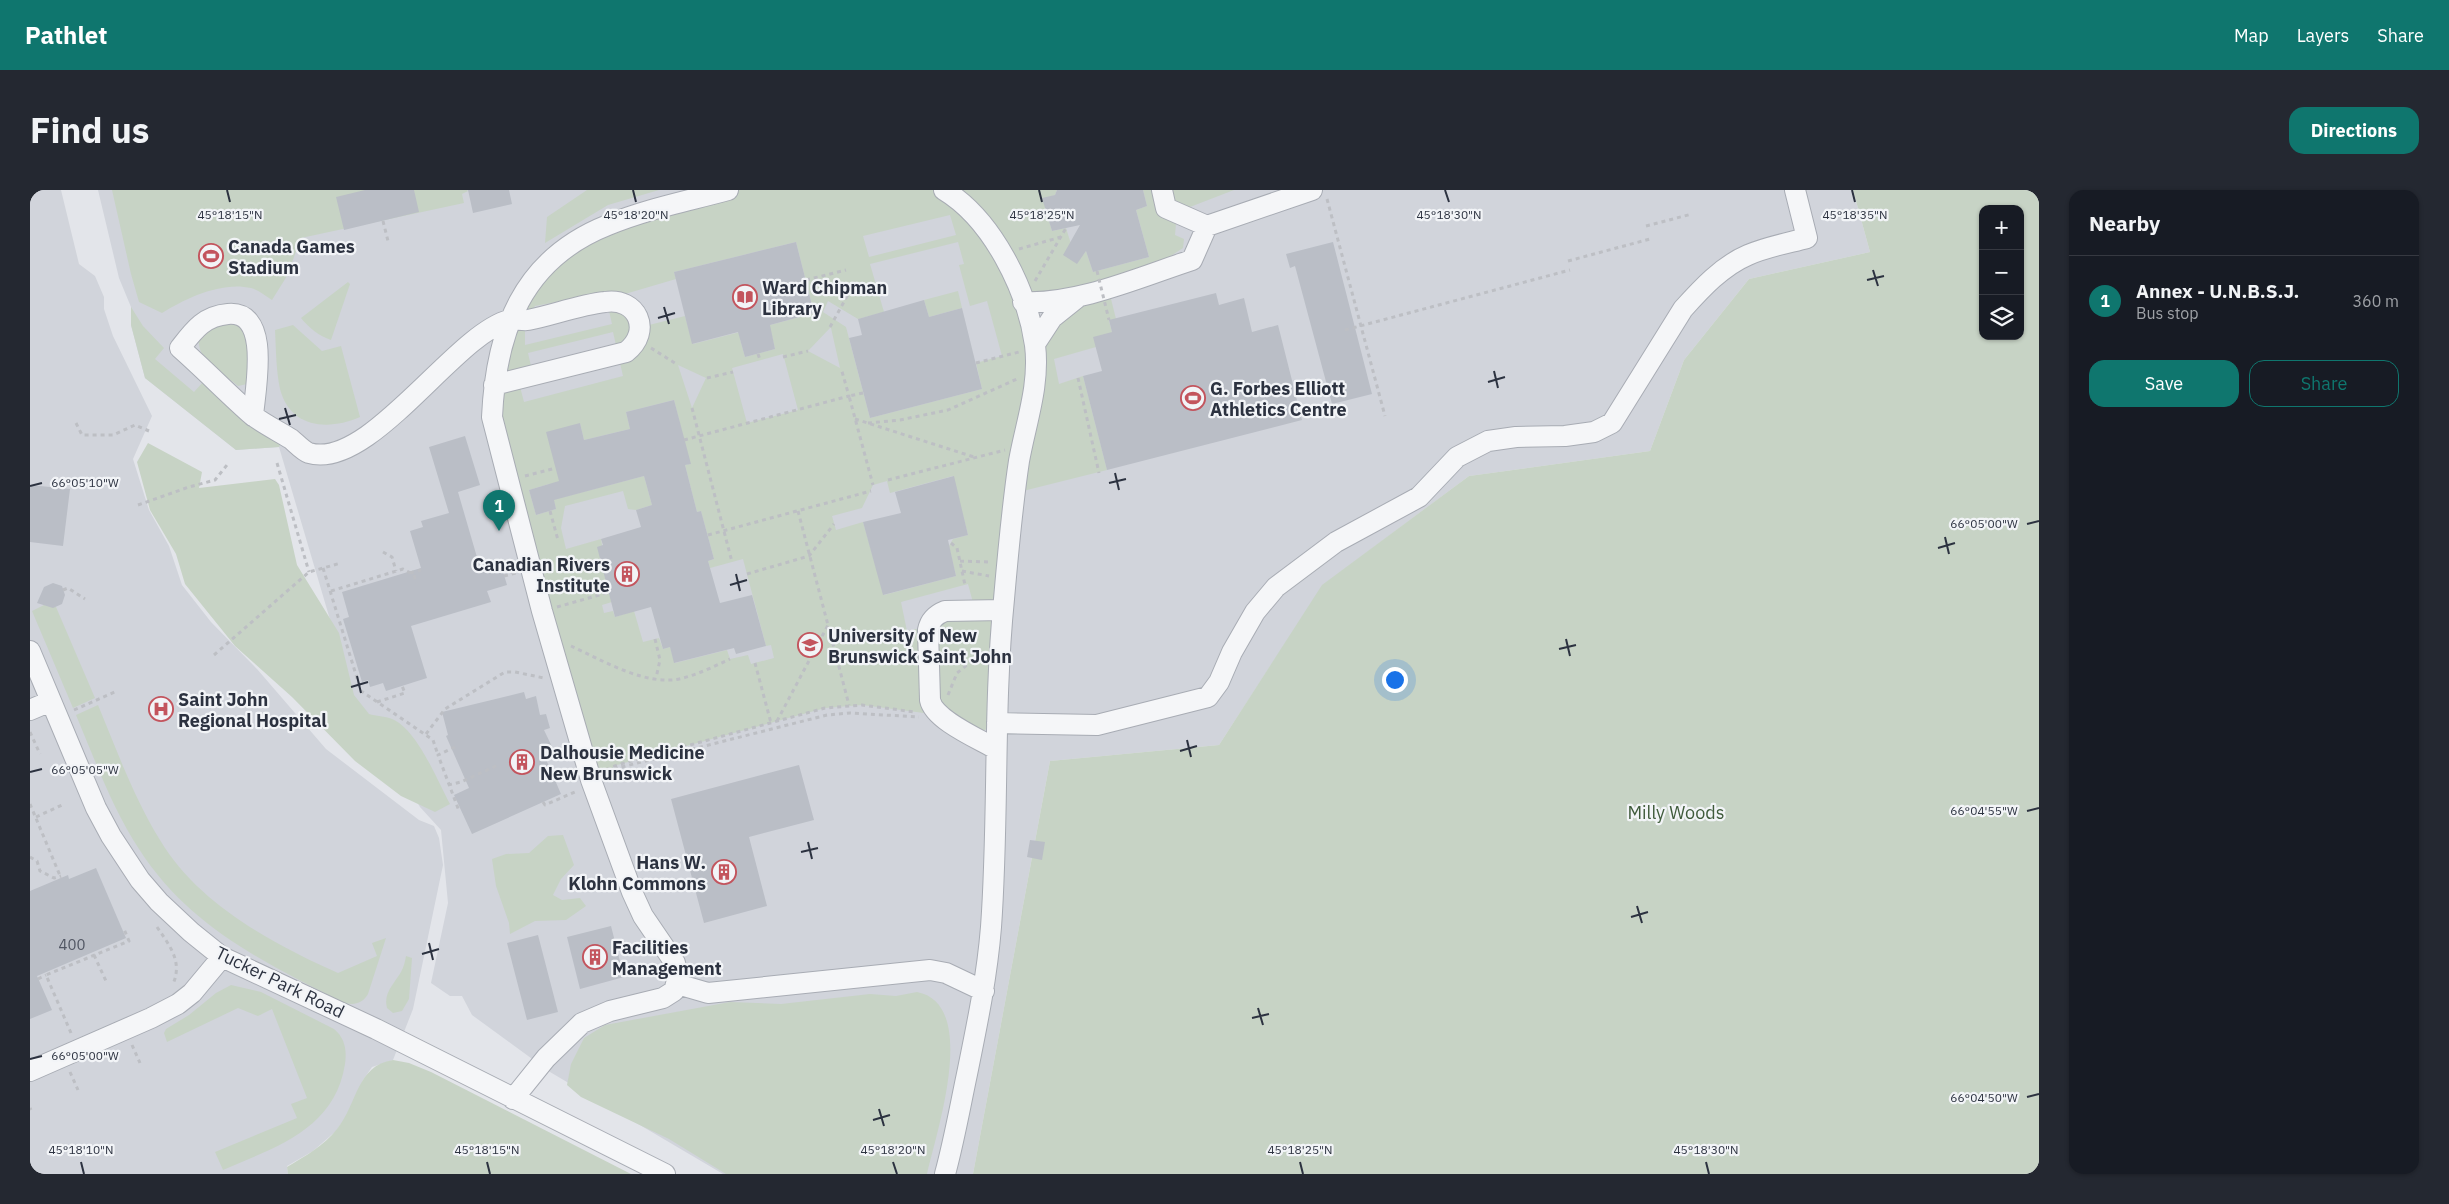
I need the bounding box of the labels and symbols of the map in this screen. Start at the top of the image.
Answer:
text: 45°18'15"N [197,207,263,222]
text: 45°18'20"N [603,207,669,222]
text: 45°18'25"N [1009,207,1075,222]
text: 45°18'30"N [1416,207,1482,222]
text: 45°18'35"N [1822,207,1888,222]
place label: Canada Games Stadium [228,235,355,279]
sports icon: Canada Games Stadium [198,243,224,269]
place label: Ward Chipman Library [762,276,887,320]
library icon: Ward Chipman Library [732,284,758,310]
place label: G. Forbes Elliott Athletics Centre [1210,377,1347,421]
sports icon: G. Forbes Elliott Athletics Centre [1180,385,1206,411]
text: 66°05'10"W [51,475,119,490]
pin: 1 [483,490,515,531]
text: 66°05'00"W [1950,516,2018,531]
place label: Canadian Rivers Institute [472,553,610,597]
building icon: Canadian Rivers Institute [614,561,640,587]
place label: University of New Brunswick Saint John [828,624,1012,668]
school or university icon: University of New Brunswick Saint John [797,632,823,658]
your location [1382,667,1408,693]
place label: Saint John Regional Hospital [178,688,327,732]
hospital icon: Saint John Regional Hospital [148,696,174,722]
place label: Dalhousie Medicine New Brunswick [540,741,705,785]
building icon: Dalhousie Medicine New Brunswick [509,749,535,775]
text: 66°05'05"W [51,762,119,777]
park label: Milly Woods [1627,801,1725,824]
text: 66°04'55"W [1950,803,2018,818]
place label: Hans W. Klohn Commons [568,851,706,895]
building icon: Hans W. Klohn Commons [711,859,737,885]
house number: 400 [58,935,86,954]
place label: Facilities Management [612,936,722,980]
street label: Tucker Park Road [212,941,348,1023]
building icon: Facilities Management [582,944,608,970]
text: 66°05'00"W [51,1048,119,1063]
text: 66°04'50"W [1950,1090,2018,1105]
text: 45°18'10"N [48,1142,114,1157]
text: 45°18'15"N [454,1142,520,1157]
text: 45°18'20"N [860,1142,926,1157]
text: 45°18'25"N [1267,1142,1333,1157]
text: 45°18'30"N [1673,1142,1739,1157]

